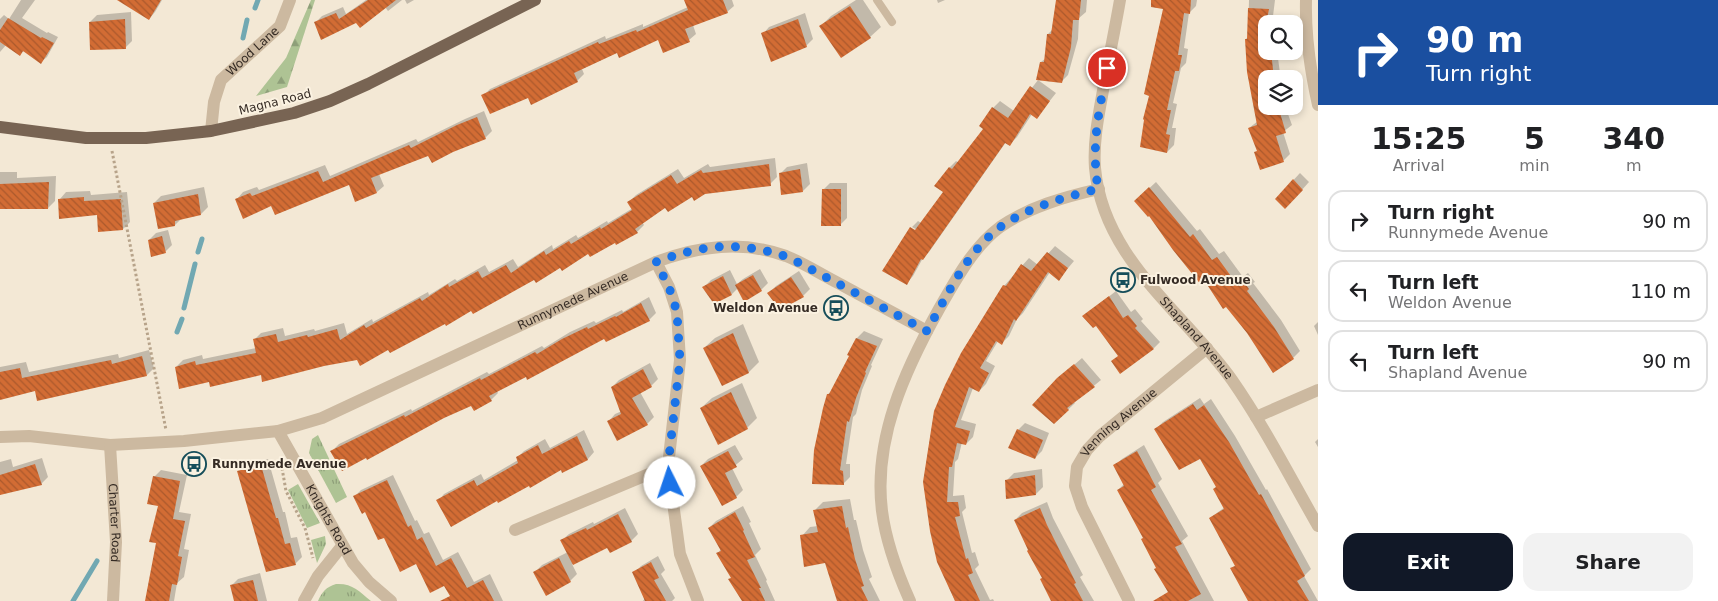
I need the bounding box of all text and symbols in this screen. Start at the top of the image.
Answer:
map controls [1258,15,1303,115]
button: search [1258,15,1303,60]
icon: right [1343,20,1408,85]
text: 90 m [1426,20,1523,60]
street label: Wood Lane [223,24,282,79]
pin [1086,47,1128,89]
icon: arrive [1093,54,1121,82]
text: Turn right [1426,61,1531,86]
button: layers [1258,70,1303,115]
street label: Magna Road [237,86,313,118]
text: 15:25 [1371,121,1466,156]
text: 5 [1524,121,1545,156]
text: 340 [1602,121,1665,156]
text: Arrival [1393,156,1445,175]
text: min [1519,156,1550,175]
text: m [1626,156,1642,175]
text: Turn right [1388,201,1494,223]
icon: right [1345,207,1373,235]
text: 90 m [1642,210,1691,232]
text: Runnymede Avenue [1388,223,1548,242]
bus stop icon: Fulwood Avenue [1110,267,1136,293]
street label: Runnymede Avenue [515,269,630,333]
text: Turn left [1388,271,1479,293]
place label: Fulwood Avenue [1140,273,1251,287]
icon: left [1345,277,1373,305]
text: 110 m [1630,280,1691,302]
text: Weldon Avenue [1388,293,1512,312]
street label: Shapland Avenue [1157,294,1236,382]
bus stop icon: Weldon Avenue [823,295,849,321]
place label: Weldon Avenue [713,301,818,315]
text: Turn left [1388,341,1479,363]
icon: left [1345,347,1373,375]
text: 90 m [1642,350,1691,372]
text: Shapland Avenue [1388,363,1527,382]
street label: Venning Avenue [1078,385,1160,459]
bus stop icon: Runnymede Avenue [181,451,207,477]
position arrow [643,456,695,508]
place label: Runnymede Avenue [212,457,346,471]
street label: Knights Road [303,482,354,557]
street label: Charter Road [105,483,123,563]
button: Exit [1343,533,1513,591]
button: Share [1523,533,1693,591]

